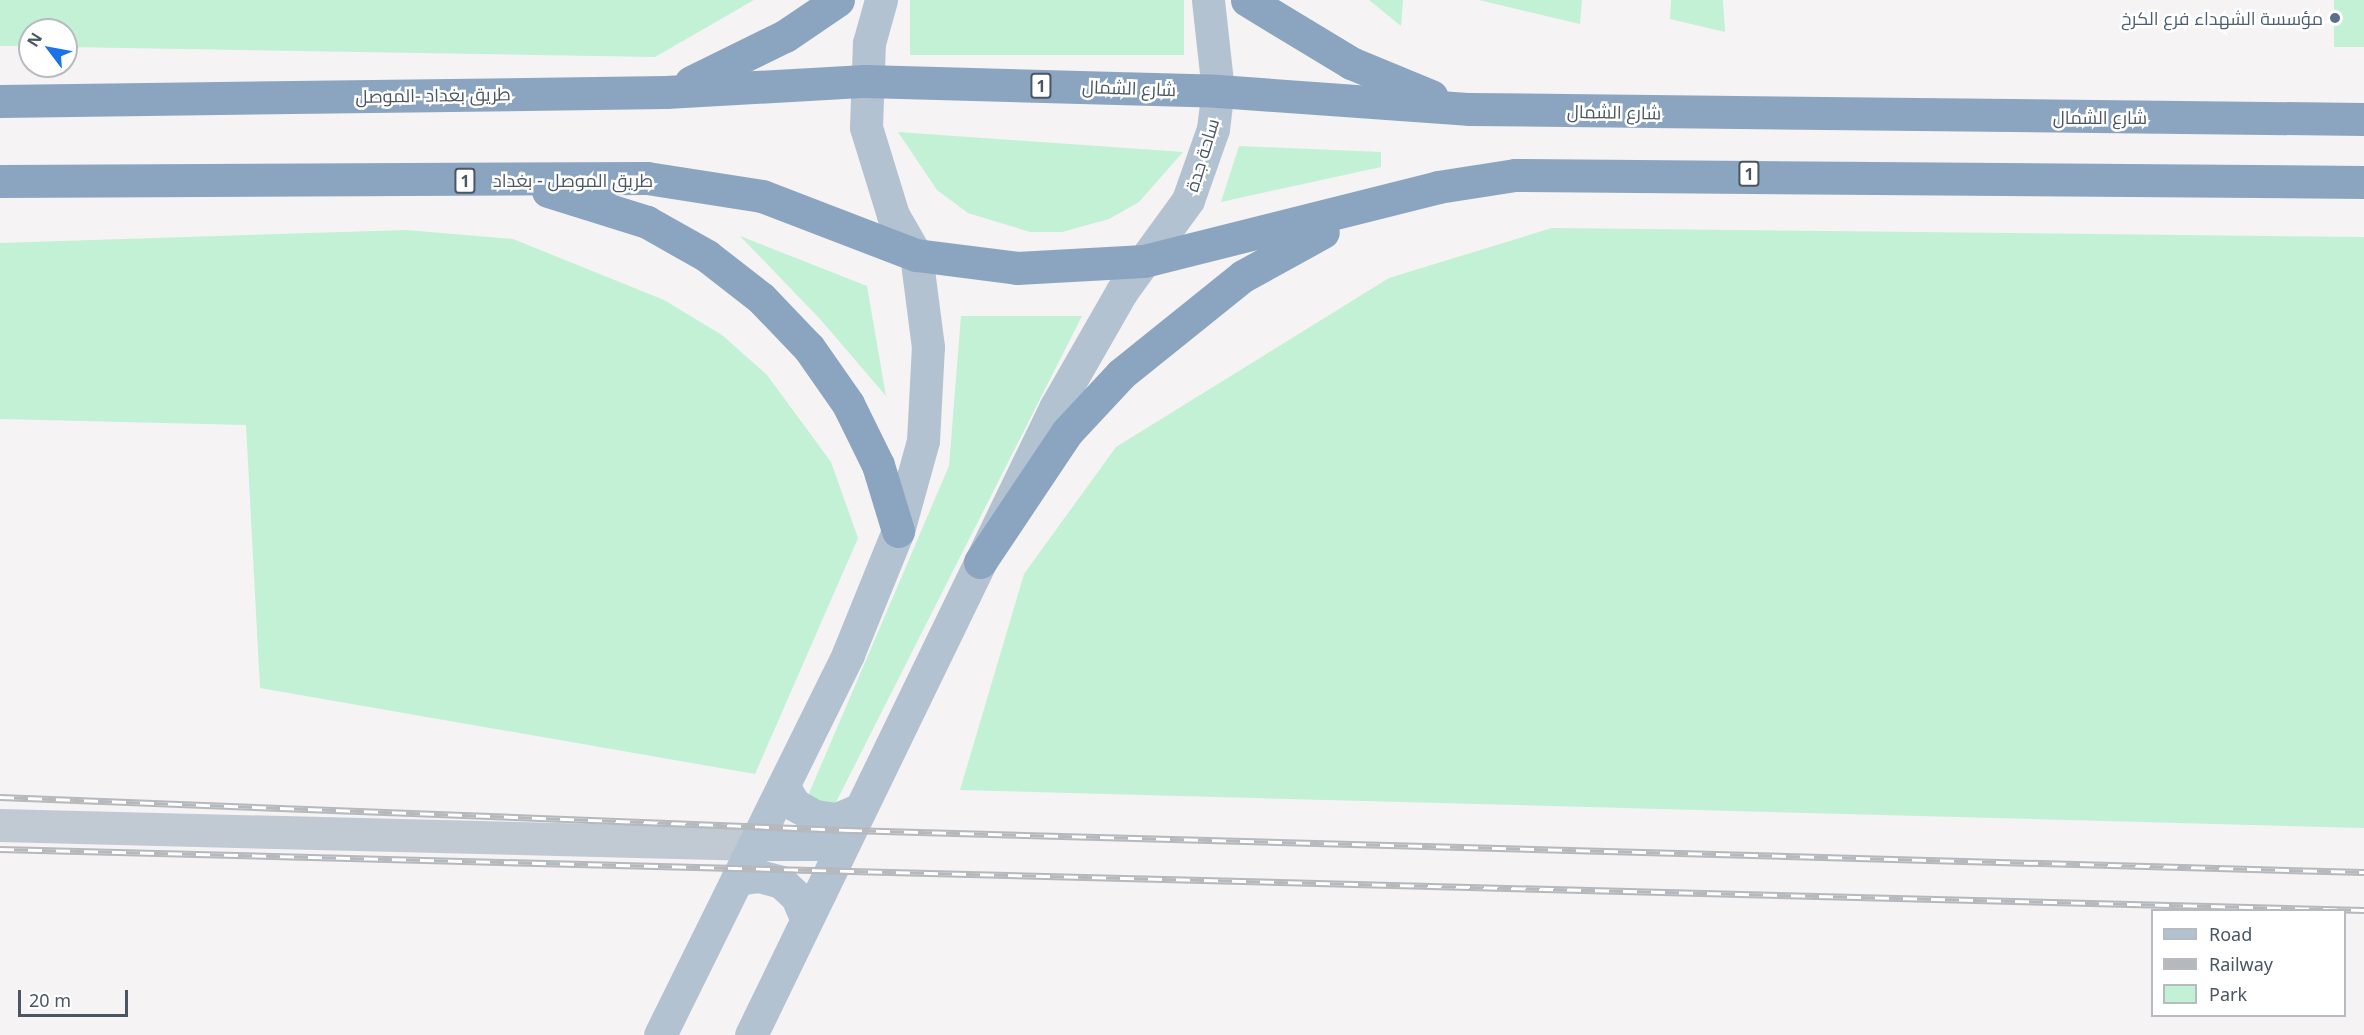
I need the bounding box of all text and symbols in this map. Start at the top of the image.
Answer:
place label: مؤسسة الشهداء فرع الكرخ [2121,7,2323,29]
marker: مؤسسة الشهداء فرع الكرخ [2328,11,2342,25]
north arrow [18,18,78,78]
text: N [22,28,47,51]
road number: 1 [1029,73,1053,99]
street label: شارع الشمال [1082,76,1176,100]
street label: طريق بغداد -الموصل [355,83,511,107]
street label: شارع الشمال [1567,100,1661,124]
street label: شارع الشمال [2053,106,2147,128]
street label: ساحة جدة [1181,116,1223,194]
road number: 1 [1737,161,1761,187]
road number: 1 [453,168,477,194]
street label: طريق الموصل - بغداد [493,169,653,191]
legend [2151,909,2346,1017]
text: Road [2209,922,2252,946]
text: Railway [2209,952,2273,976]
scale bar [21,978,130,1016]
text: Park [2209,982,2247,1006]
text: 20 m [29,988,71,1012]

